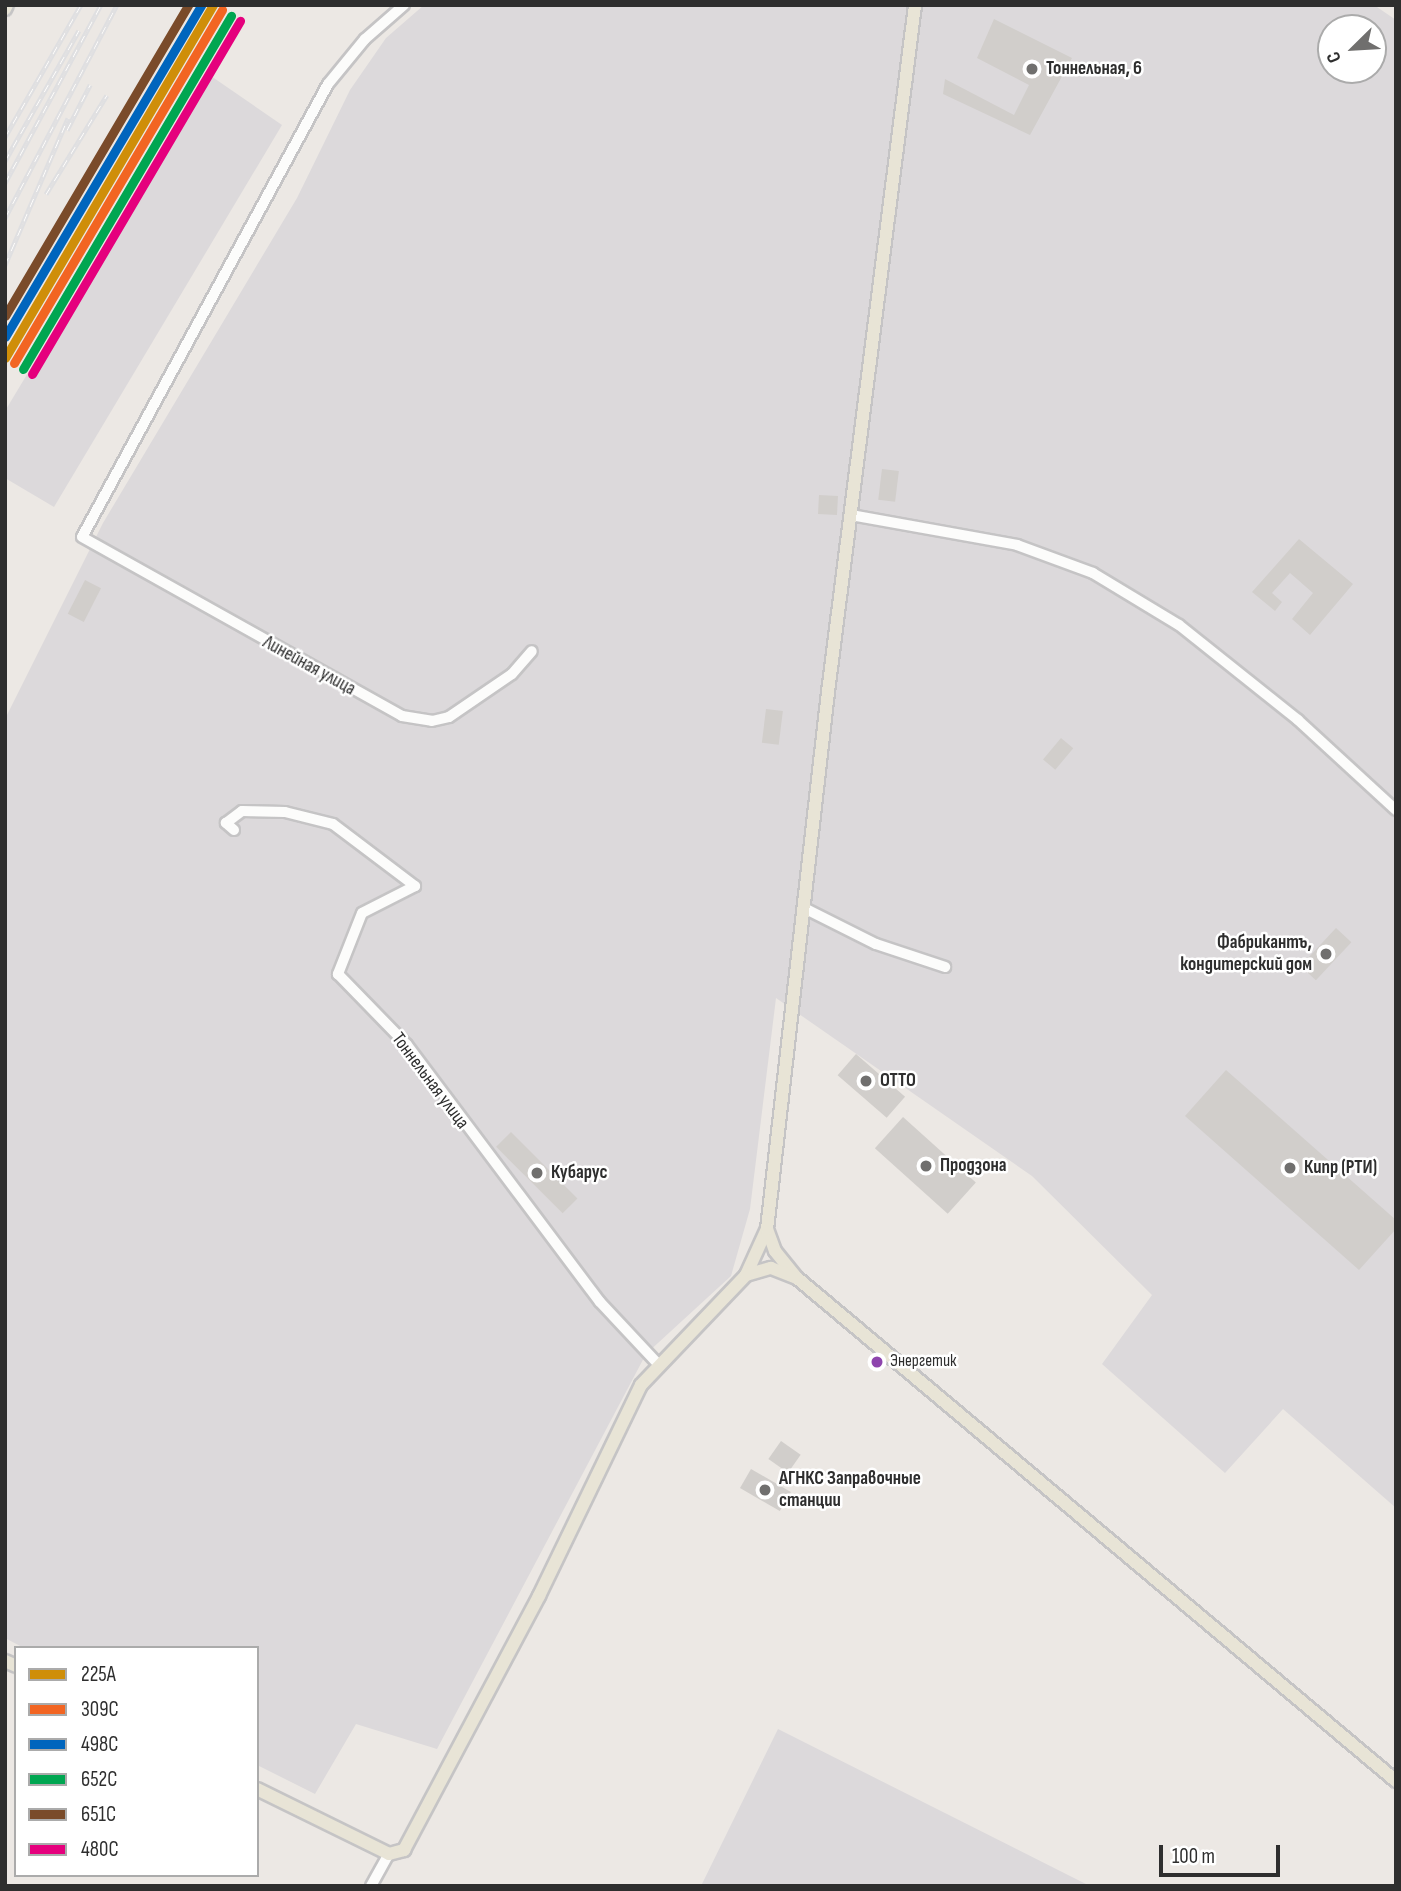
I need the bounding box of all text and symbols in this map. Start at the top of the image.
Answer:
north arrow [1317,14,1387,84]
text: С [1322,48,1347,66]
place label: Тоннельная, 6 [1046,58,1142,80]
marker: Тоннельная, 6 [1024,61,1040,77]
street label: Линейная улица [259,631,359,701]
place label: Фабрикантъ, кондитерский дом [1180,932,1312,976]
marker: Фабрикантъ, кондитерский дом [1318,946,1334,962]
street label: Тоннельная улица [386,1028,474,1134]
place label: ОТТО [880,1070,916,1092]
marker: ОТТО [858,1073,874,1089]
place label: Продзона [940,1155,1007,1177]
place label: Кипр (РТИ) [1304,1157,1377,1179]
marker: Продзона [918,1158,934,1174]
marker: Кипр (РТИ) [1282,1160,1298,1176]
place label: Кубарус [551,1162,608,1184]
marker: Кубарус [529,1165,545,1181]
place label: Энергетик [890,1352,956,1372]
marker: Энергетик [870,1355,884,1369]
place label: АГНКС Заправочные станции [779,1468,921,1512]
marker: АГНКС Заправочные станции [757,1482,773,1498]
legend [14,1646,259,1877]
text: 225А [81,1662,116,1687]
text: 309С [81,1697,119,1722]
text: 498С [81,1732,119,1757]
text: 652С [81,1767,117,1792]
text: 651С [81,1802,116,1827]
scale bar [1163,1832,1284,1876]
text: 480С [81,1837,119,1862]
text: 100 m [1172,1844,1215,1869]

